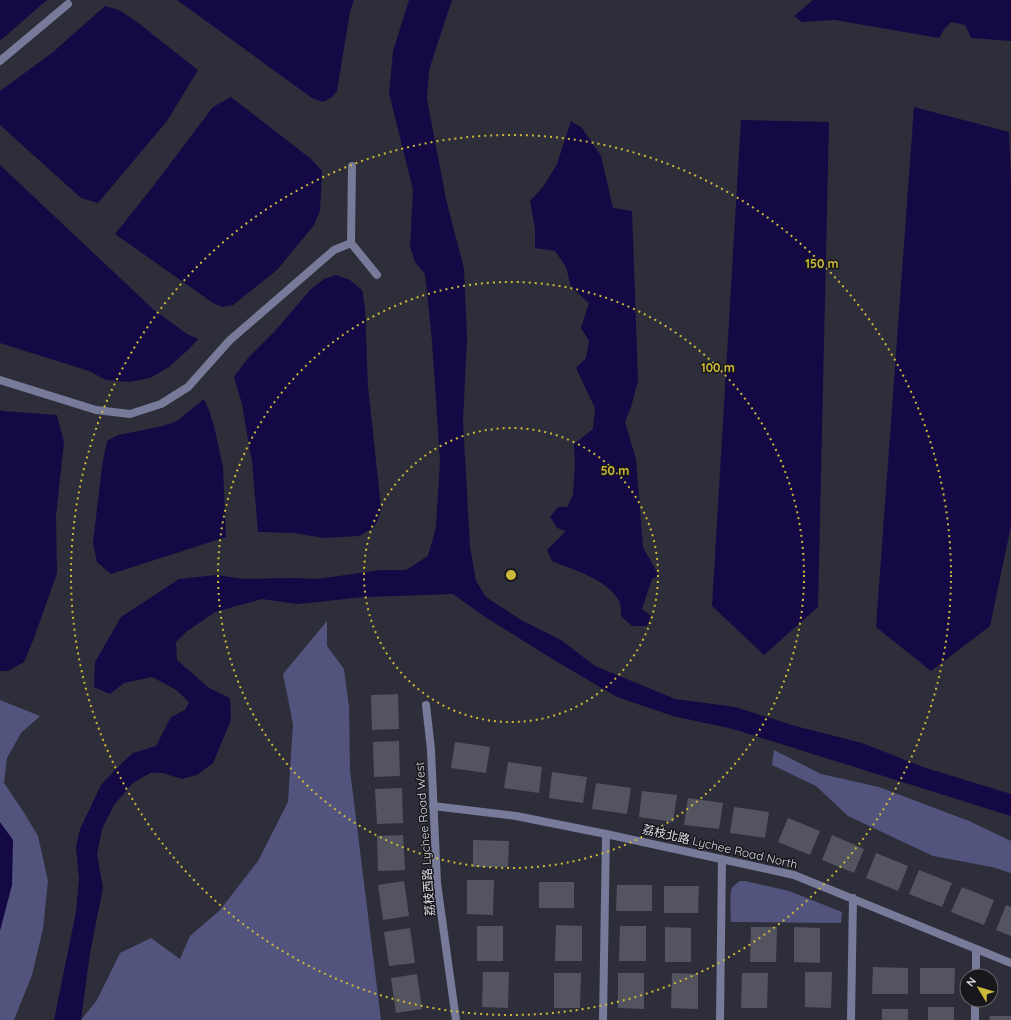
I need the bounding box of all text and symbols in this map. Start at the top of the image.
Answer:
text: 150 m [805,256,839,271]
text: 100 m [701,360,735,375]
text: 50 m [601,463,629,478]
centre of rings [504,568,518,582]
street label: 荔枝西路 Lychee Road West [412,761,437,917]
street label: 荔枝北路 Lychee Road North [641,821,799,872]
north arrow [959,968,999,1008]
text: N [963,974,979,989]

